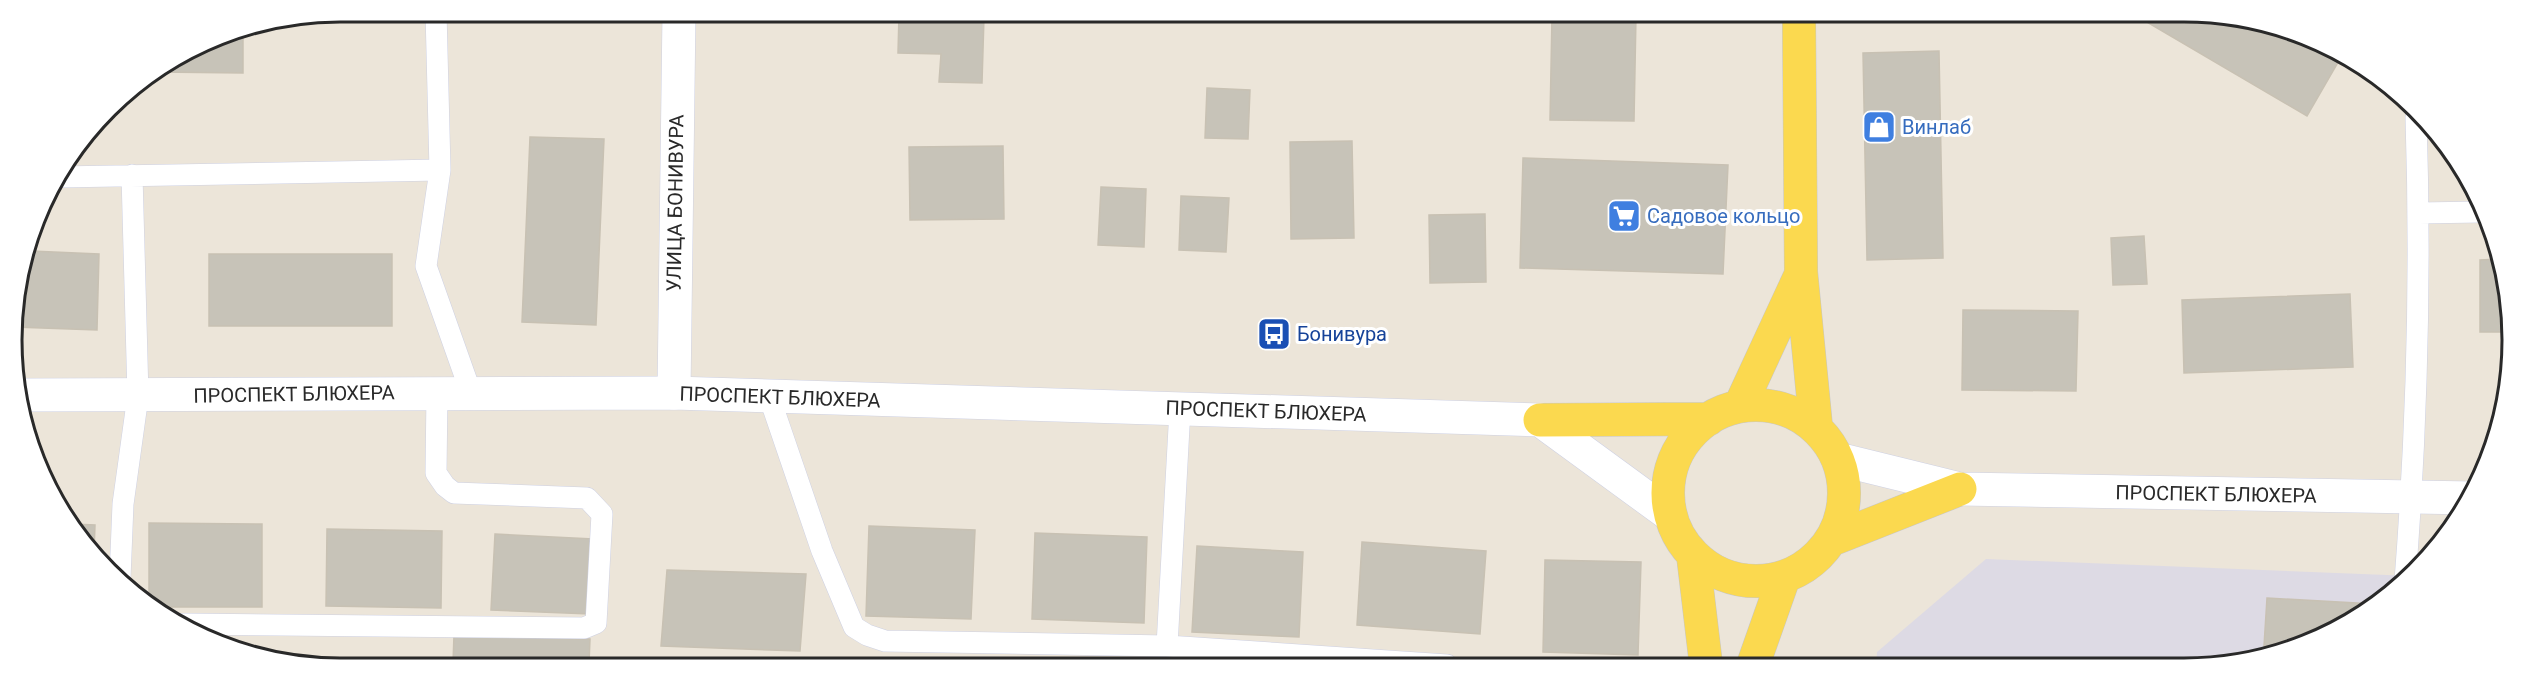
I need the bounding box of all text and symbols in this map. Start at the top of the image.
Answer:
shop icon: Винлаб [1861,109,1897,145]
street label: УЛИЦА БОНИВУРА [661,114,689,292]
place label: Винлаб [1902,115,1971,139]
supermarket icon: Садовое кольцо [1606,198,1642,234]
place label: Садовое кольцо [1647,204,1800,228]
bus stop icon: Бонивура [1256,316,1292,352]
place label: Бонивура [1297,322,1387,346]
street label: ПРОСПЕКТ БЛЮХЕРА [193,380,395,408]
street label: ПРОСПЕКТ БЛЮХЕРА [679,381,881,413]
street label: ПРОСПЕКТ БЛЮХЕРА [1165,395,1367,427]
street label: ПРОСПЕКТ БЛЮХЕРА [2115,480,2317,508]

